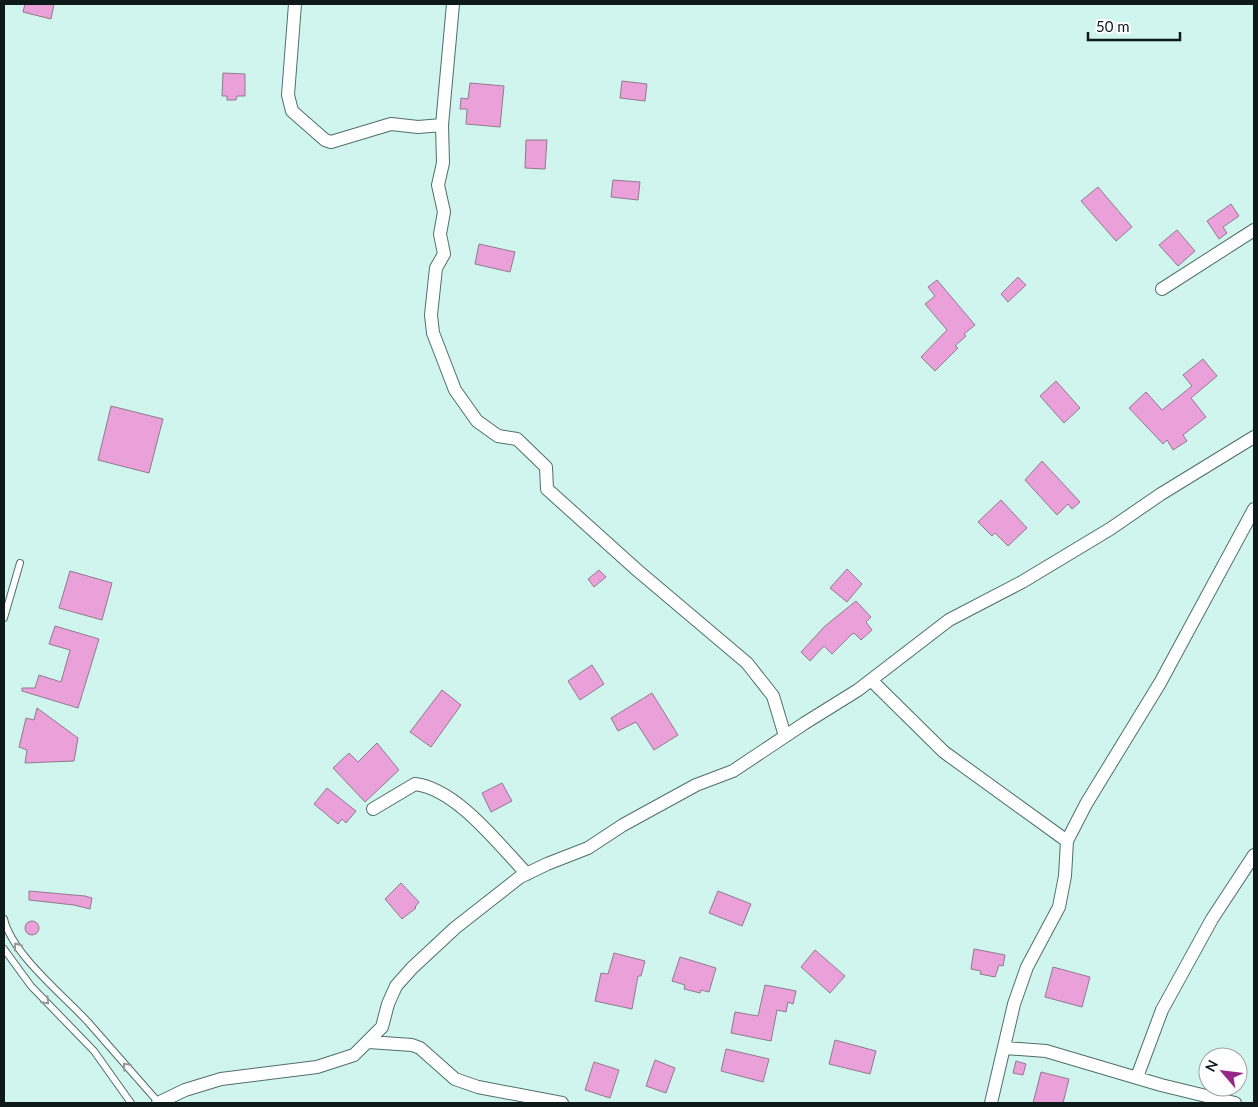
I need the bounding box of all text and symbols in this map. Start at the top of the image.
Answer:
scale bar [1088,10,1180,42]
text: 50 m [1096,17,1130,35]
one-way arrow [14,942,23,952]
one-way arrow [40,995,49,1004]
north arrow [1198,1047,1248,1097]
text: N [1201,1057,1221,1074]
one-way arrow [123,1063,132,1072]

